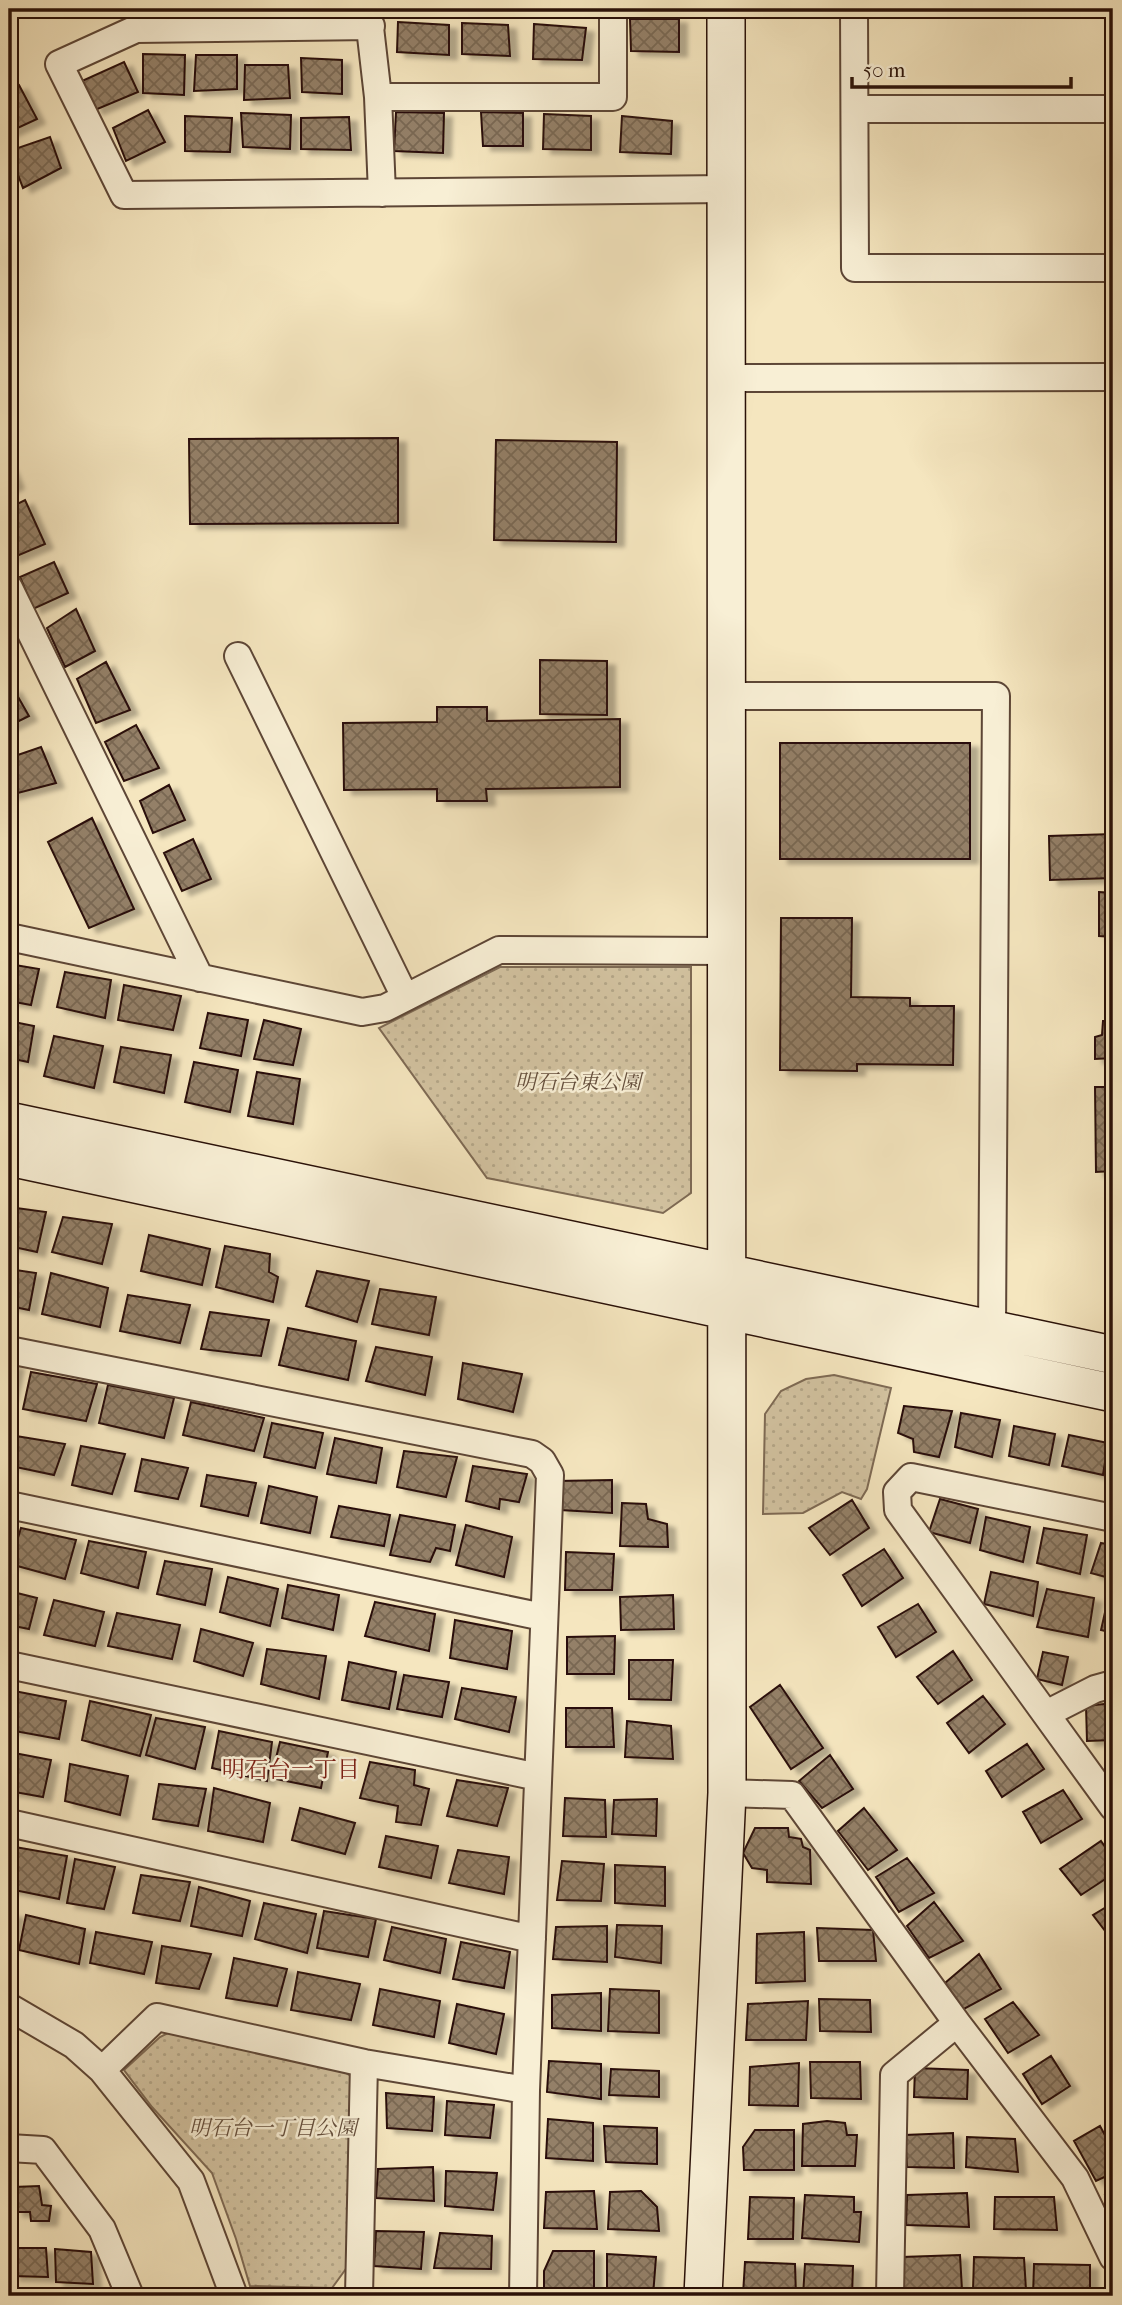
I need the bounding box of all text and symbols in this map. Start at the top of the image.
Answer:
scale bar [852,46,1071,90]
text: 50 m [863,58,906,82]
park label: 明石台東公園 [515,1070,644,1094]
district label: 明石台一丁目 [222,1756,360,1783]
park label: 明石台一丁目公園 [189,2116,360,2140]

